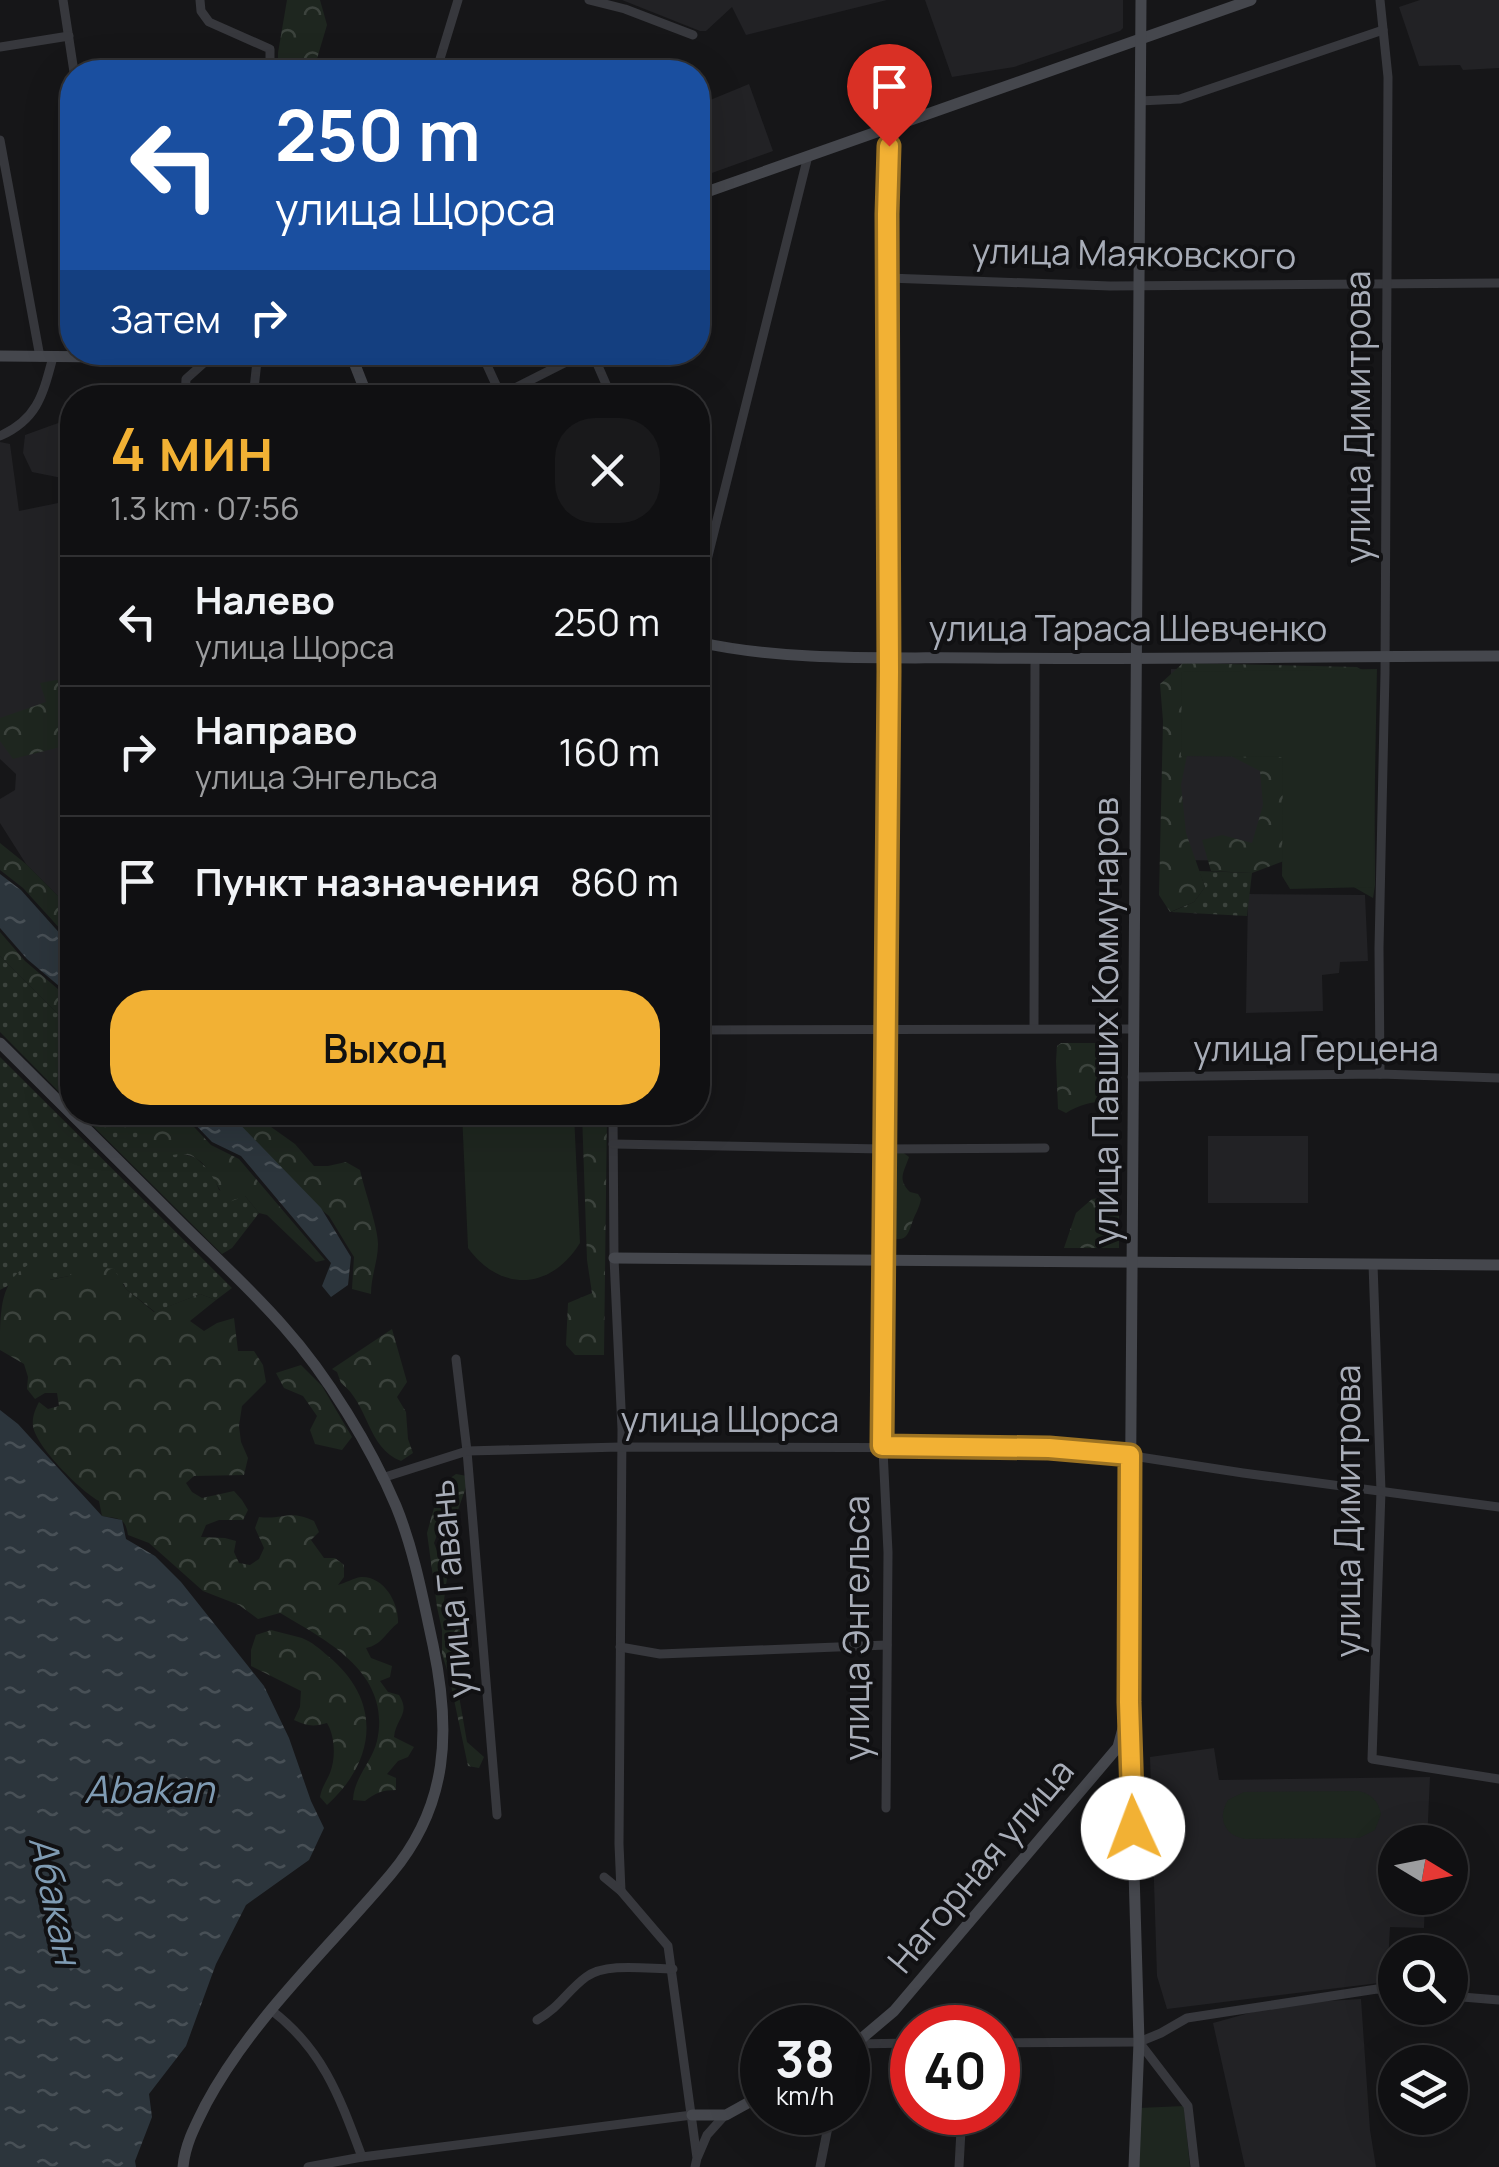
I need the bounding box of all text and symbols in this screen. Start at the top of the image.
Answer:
pin [847,44,932,147]
icon: arrive [862,59,917,114]
text: 250 m [275,86,481,182]
icon: left [110,100,240,230]
text: улица Щорса [275,177,556,239]
street label: улица Маяковского [971,226,1297,280]
street label: улица Димитрова [1333,270,1381,564]
icon: right [241,290,296,345]
text: Затем [110,292,221,344]
text: 4 мин [110,407,273,489]
button: close [555,418,660,523]
text: 1.3 km · 07:56 [110,486,300,530]
text: Налево [195,573,335,625]
icon: left [110,594,165,649]
text: 250 m [553,595,660,647]
street label: улица Тараса Шевченко [929,604,1327,652]
text: улица Щорса [195,625,395,669]
text: Направо [195,703,357,755]
icon: right [110,724,165,779]
text: 160 m [559,725,660,777]
text: улица Энгельса [195,755,438,799]
street label: улица Павших Коммунаров [1081,797,1129,1245]
icon: arrive [110,854,165,909]
text: Пункт назначения [195,855,540,907]
text: 860 m [570,855,679,907]
button: Выход [110,990,660,1105]
street label: улица Герцена [1193,1024,1439,1072]
street label: улица Димитрова [1323,1364,1371,1658]
street label: улица Щорса [621,1395,839,1443]
street label: улица Гавань [417,1478,483,1700]
street label: улица Энгельса [832,1495,880,1761]
street label: Нагорная улица [876,1748,1084,1983]
water label: Abakan [84,1762,216,1814]
position arrow [1081,1776,1185,1880]
north arrow [1378,1825,1468,1915]
map controls [1378,1825,1468,2135]
water label: Абакан [18,1831,96,1971]
button: search [1378,1935,1468,2025]
speed limit sign: 40 [890,2005,1020,2135]
text: 38 [775,2024,835,2092]
button: layers [1378,2045,1468,2135]
text: km/h [776,2078,834,2113]

